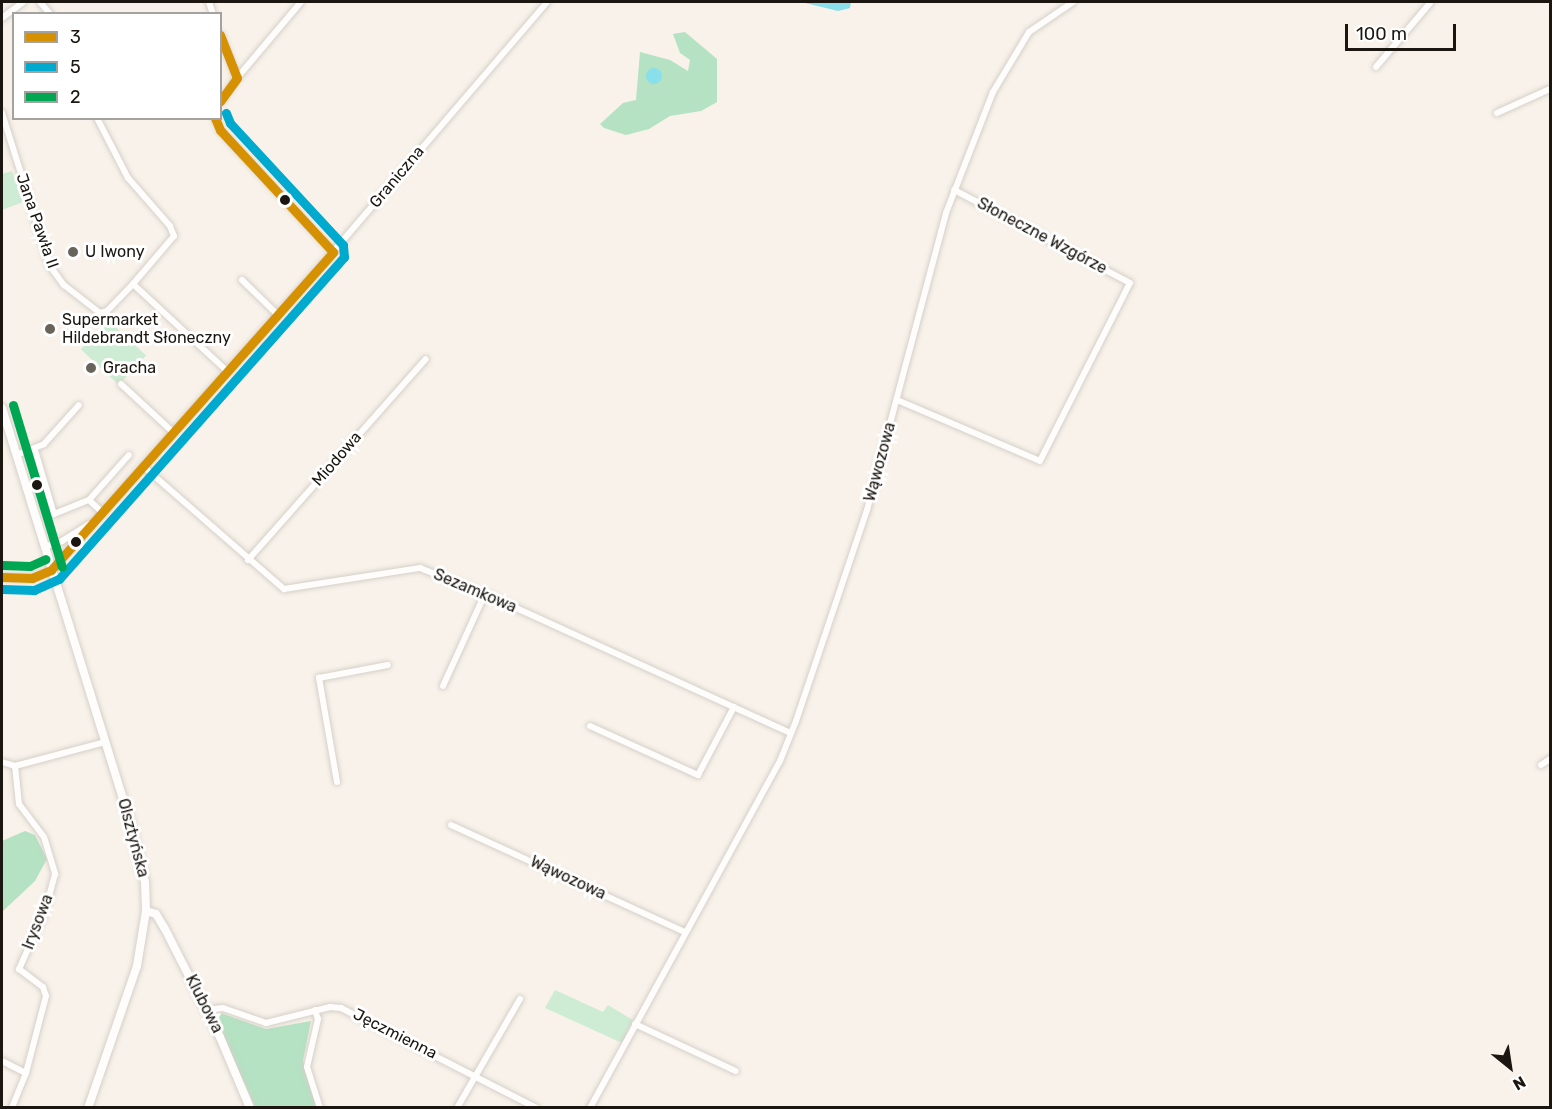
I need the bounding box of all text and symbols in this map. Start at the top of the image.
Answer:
legend [12,12,222,120]
scale bar [1348,12,1459,50]
text: 100 m [1356,23,1407,45]
text: 3 [70,26,81,48]
text: 5 [70,56,81,78]
text: 2 [70,86,81,108]
street label: Graniczna [366,142,428,212]
street label: Jana Pawła II [12,171,62,271]
unlabelled marker [279,194,291,206]
street label: Słoneczne Wzgórze [974,194,1110,278]
place label: U Iwony [85,242,145,262]
marker: U Iwony [66,245,80,259]
place label: Supermarket Hildebrandt Słoneczny [62,310,231,348]
marker: Supermarket Hildebrandt Słoneczny [43,322,57,336]
place label: Gracha [103,358,156,378]
marker: Gracha [84,361,98,375]
street label: Wąwozowa [860,420,900,504]
street label: Miodowa [308,428,366,490]
unlabelled marker [31,479,43,491]
unlabelled marker [70,536,82,548]
street label: Sezamkowa [431,565,519,617]
street label: Olsztyńska [113,796,153,880]
street label: Wąwozowa [527,852,609,904]
street label: Irysowa [19,892,57,952]
street label: Klubowa [181,972,227,1036]
street label: Jęczmienna [350,1005,440,1063]
north arrow [1480,1037,1540,1097]
text: N [1510,1072,1529,1094]

